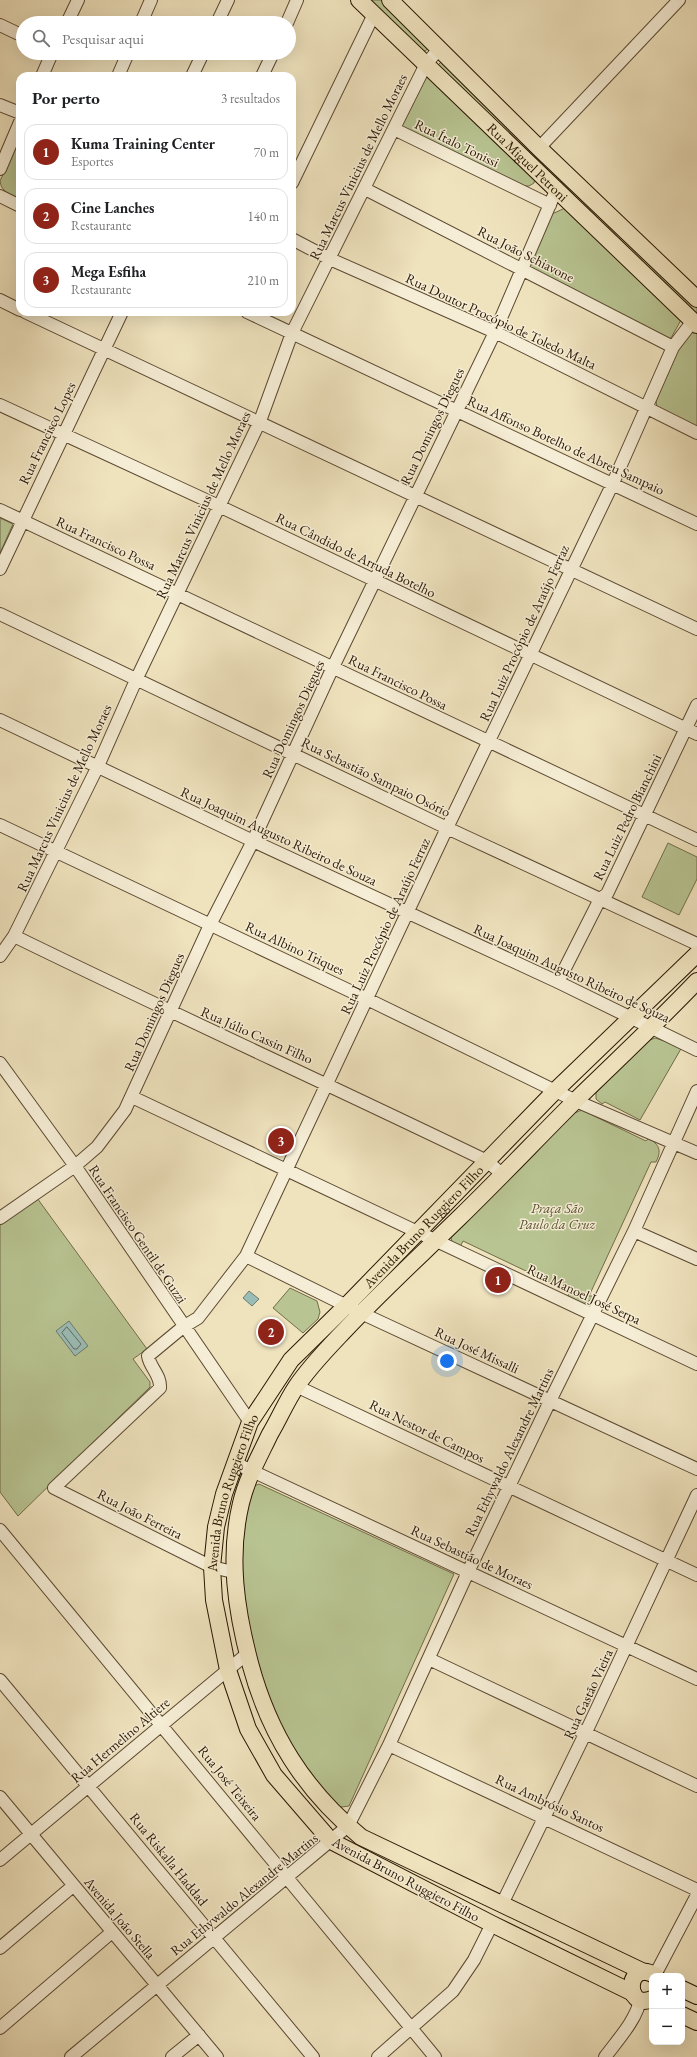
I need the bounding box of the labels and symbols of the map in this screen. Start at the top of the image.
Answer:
street label: Rua Marcus Vinicius de Mello Moraes [305,70,411,263]
street label: Rua Ítalo Tonissi [412,115,503,171]
street label: Rua Miguel Petroni [483,119,573,206]
street label: Rua João Schiavone [475,222,578,286]
street label: Rua Doutor Procópio de Toledo Malta [403,269,600,373]
street label: Rua Domingos Diegues [396,364,468,488]
street label: Rua Francisco Lopes [14,378,80,487]
street label: Rua Affonso Botelho de Abreu Sampaio [465,391,668,499]
street label: Rua Marcus Vinicius de Mello Moraes [152,408,255,602]
street label: Rua Cândido de Arruda Botelho [273,508,439,602]
street label: Rua Francisco Possa [53,512,159,574]
street label: Rua Luiz Procópio de Araújo Ferraz [475,541,573,724]
street label: Rua Francisco Possa [346,650,451,714]
street label: Rua Domingos Diegues [258,657,328,781]
street label: Rua Marcus Vinicius de Mello Moraes [13,701,116,895]
street label: Rua Sebastião Sampaio Osório [298,733,454,821]
street label: Rua Luiz Pedro Bianchini [589,750,666,883]
street label: Rua Joaquim Augusto Ribeiro de Souza [178,782,380,890]
street label: Rua Luiz Procópio de Araújo Ferraz [336,834,434,1017]
street label: Rua Albino Triques [243,917,348,979]
street label: Rua Joaquim Augusto Ribeiro de Souza [471,919,673,1027]
street label: Rua Domingos Diegues [120,949,188,1074]
street label: Rua Júlio Cassin Filho [198,1002,316,1068]
pin: 3 [268,1126,294,1156]
street label: Rua Francisco Gentil de Guzzi [85,1161,191,1307]
street label: Avenida Bruno Ruggiero Filho [359,1161,487,1293]
park label: Praça São Paulo da Cruz [519,1199,596,1233]
street label: Rua Manoel José Serpa [524,1260,644,1328]
pin: 1 [485,1265,511,1295]
pin: 2 [258,1317,284,1347]
street label: Rua José Missalli [432,1323,523,1378]
your location [437,1351,457,1371]
street label: Rua Ethywaldo Alexandre Martins [460,1364,558,1539]
street label: Rua Nestor de Campos [366,1395,488,1467]
street label: Avenida Bruno Ruggiero Filho [203,1410,262,1574]
street label: Rua João Ferreira [94,1485,186,1543]
street label: Rua Sebastião de Moraes [408,1521,536,1593]
street label: Rua Gastão Vieira [559,1646,617,1742]
street label: Rua Hermelino Altiere [67,1693,174,1787]
street label: Rua José Teixeira [194,1742,266,1825]
street label: Rua Ambrósio Santos [493,1770,608,1836]
street label: Rua Riskalla Haddad [126,1809,213,1910]
street label: Rua Ethywaldo Alexandre Martins [166,1828,322,1959]
street label: Avenida Bruno Ruggiero Filho [328,1832,483,1926]
street label: Avenida João Stella [80,1873,160,1963]

